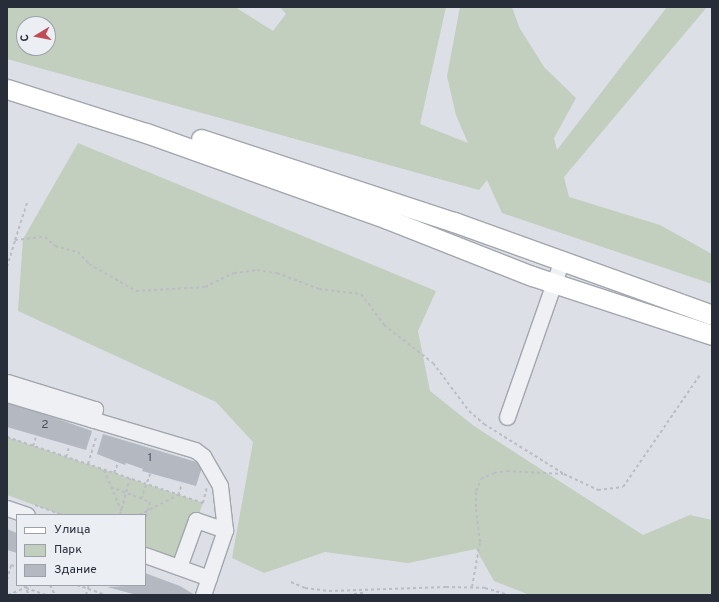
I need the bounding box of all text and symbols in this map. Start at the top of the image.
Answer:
north arrow [16,16,56,56]
text: С [18,33,33,43]
house number: 2 [41,419,49,433]
house number: 1 [148,452,152,466]
legend [16,514,146,586]
text: Улица [54,522,90,538]
text: Парк [54,542,82,558]
text: Здание [54,562,97,578]

